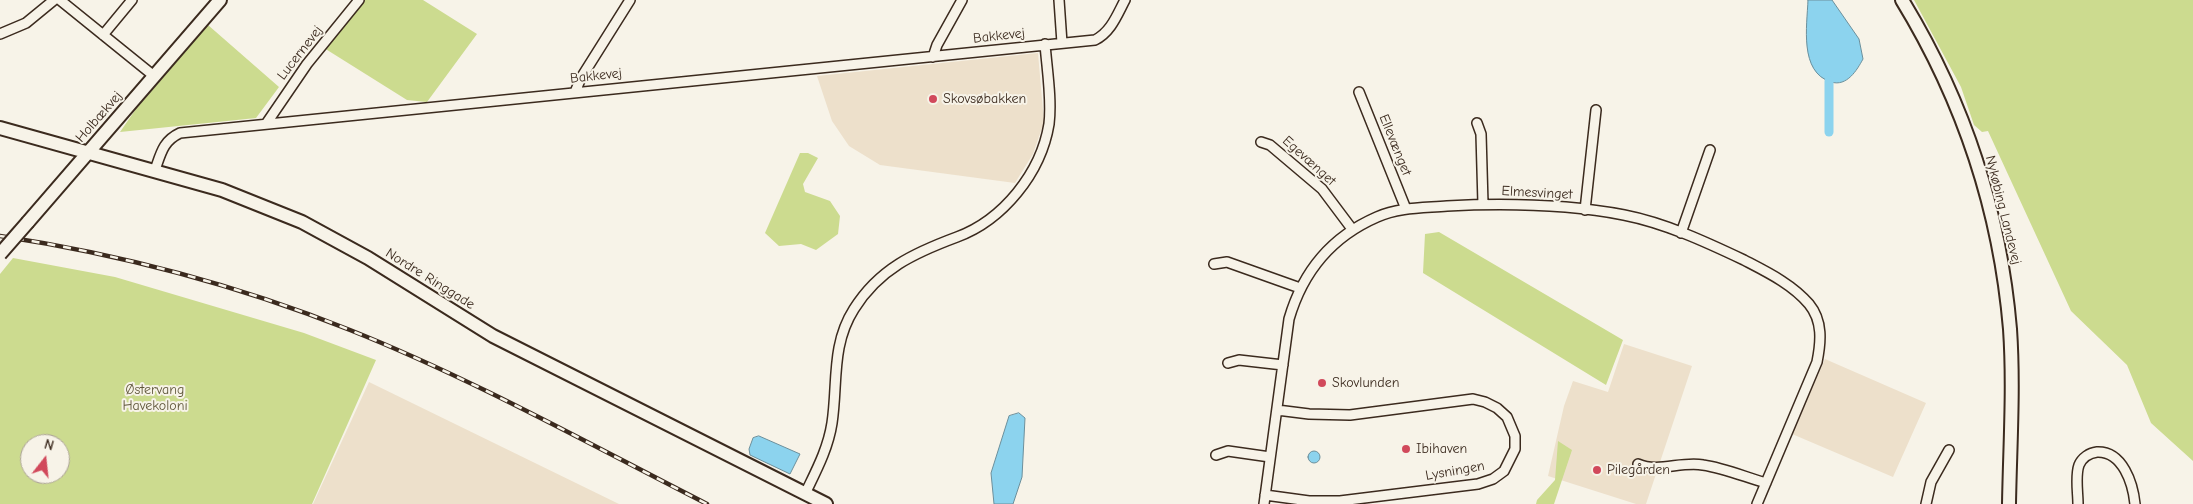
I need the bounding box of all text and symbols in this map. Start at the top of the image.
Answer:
street label: Lucernevej [274,23,326,83]
street label: Bakkevej [972,25,1026,47]
street label: Bakkevej [569,65,623,87]
street label: Holbækvej [72,88,126,146]
place label: Skovsøbakken [943,91,1026,107]
marker: Skovsøbakken [927,93,939,105]
street label: Ellevænget [1375,112,1415,178]
street label: Egevænget [1279,133,1339,189]
street label: Nykøbing Landevej [1981,154,2025,266]
street label: Elmesvinget [1501,183,1573,203]
street label: Nordre Ringgade [382,245,478,313]
place label: Skovlunden [1332,375,1399,391]
marker: Skovlunden [1316,377,1328,389]
park label: Østervang Havekoloni [122,382,188,414]
north arrow [20,434,70,484]
text: N [42,436,56,454]
place label: Ibihaven [1416,441,1467,457]
marker: Ibihaven [1400,443,1412,455]
street label: Lysningen [1424,458,1486,484]
place label: Pilegården [1607,462,1670,478]
marker: Pilegården [1591,464,1603,476]

